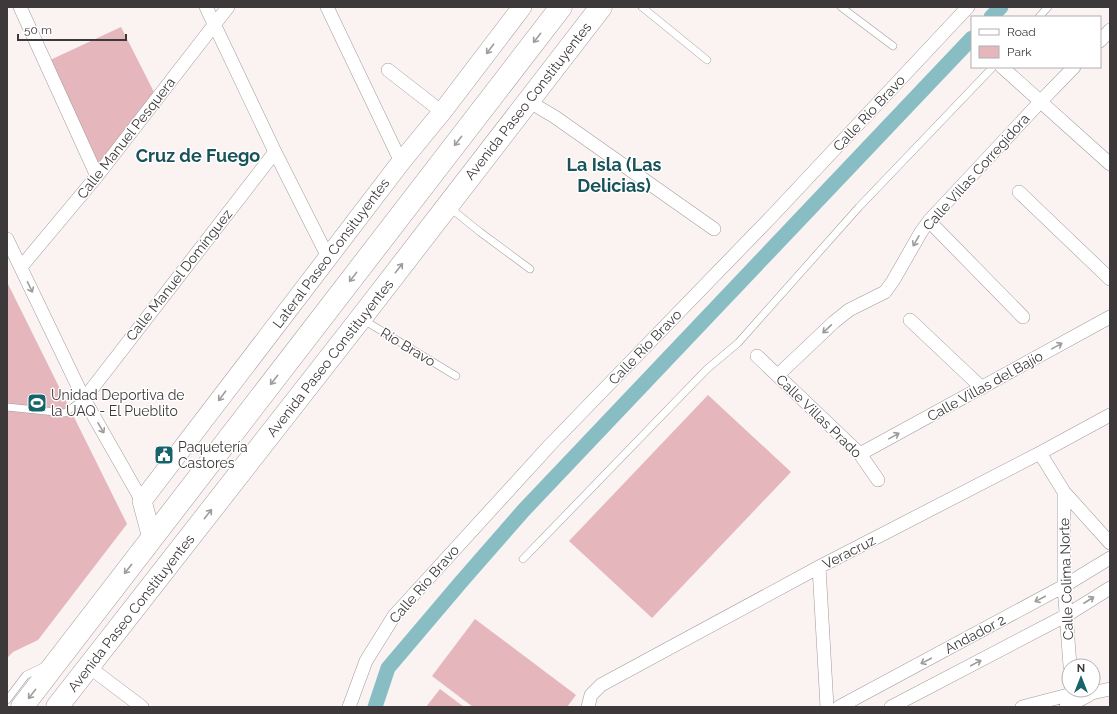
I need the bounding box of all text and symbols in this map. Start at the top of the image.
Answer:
scale bar [18,16,126,42]
legend [971,16,1101,68]
street label: Avenida Paseo Constituyentes [462,19,595,183]
text: 50 m [24,23,52,37]
text: Road [1007,25,1036,39]
one-way arrow [533,32,541,43]
one-way arrow [486,44,494,55]
text: Park [1007,45,1032,59]
street label: Calle Río Bravo [830,72,908,154]
street label: Calle Manuel Pesquera [74,74,178,202]
street label: Calle Villas Corregidora [919,110,1033,234]
one-way arrow [453,135,462,146]
district label: Cruz de Fuego [136,145,260,166]
district label: La Isla (Las Delicias) [567,154,661,196]
street label: Lateral Paseo Consituyentes [269,175,393,331]
street label: Calle Manuel Domínguez [123,206,235,344]
one-way arrow [912,234,920,246]
one-way arrow [395,263,403,274]
one-way arrow [349,272,357,283]
street label: Avenida Paseo Constituyentes [264,276,397,440]
one-way arrow [27,281,34,293]
street label: Calle Río Bravo [605,306,685,388]
street label: Río Bravo [378,324,438,370]
one-way arrow [821,325,832,334]
one-way arrow [1051,341,1063,349]
street label: Calle Villas del Bajío [924,348,1046,424]
street label: Calle Villas Prado [773,371,865,461]
one-way arrow [269,375,278,386]
place label: Unidad Deportiva de la UAQ - El Pueblito [51,387,185,419]
one-way arrow [218,390,227,401]
sports icon: Unidad Deportiva de la UAQ - El Pueblito [26,392,48,414]
one-way arrow [97,422,105,434]
one-way arrow [888,431,900,439]
place label: Paquetería Castores [178,439,248,471]
public building icon: Paquetería Castores [153,444,175,466]
one-way arrow [204,509,212,520]
street label: Calle Colima Norte [1056,518,1076,640]
street label: Avenida Paseo Constituyentes [65,531,198,695]
street label: Veracruz [820,532,878,572]
street label: Calle Río Bravo [386,542,462,626]
one-way arrow [124,564,132,575]
one-way arrow [1035,596,1047,603]
one-way arrow [1083,596,1095,604]
street label: Andador 2 [942,611,1008,657]
one-way arrow [920,657,932,665]
north arrow [1061,658,1101,698]
one-way arrow [969,659,981,666]
text: N [1077,662,1085,675]
one-way arrow [27,689,36,700]

